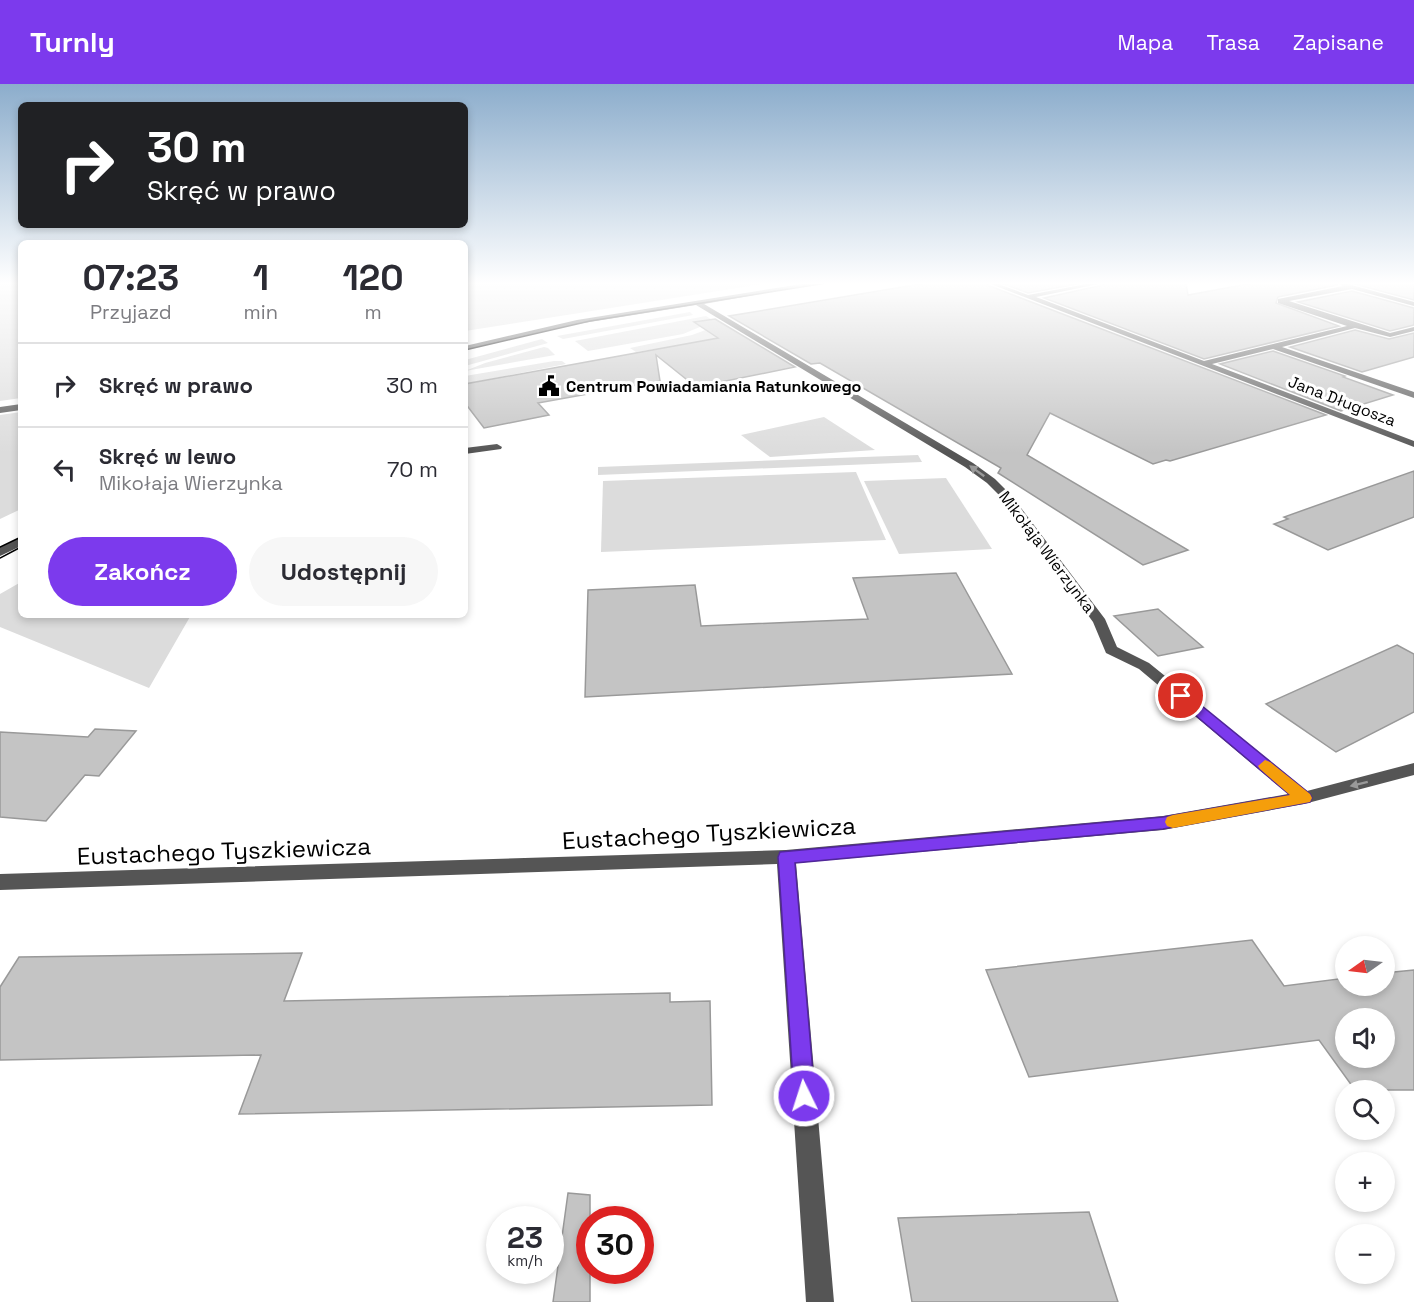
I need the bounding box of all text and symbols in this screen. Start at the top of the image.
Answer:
text: Turnly [30,24,115,60]
text: Mapa [1118,29,1173,56]
text: Trasa [1206,29,1260,56]
text: Zapisane [1293,29,1384,56]
text: 30 m [147,121,246,174]
icon: right [48,126,126,204]
text: Skręć w prawo [147,173,336,208]
text: 07:23 [83,255,179,301]
text: 1 [253,255,269,301]
text: 120 [342,255,403,301]
text: Przyjazd [90,299,172,325]
text: min [244,299,278,325]
text: m [364,299,382,325]
icon: right [48,369,81,402]
text: Skręć w prawo [99,371,253,399]
text: 30 m [386,371,438,399]
street label: Jana Długosza [1285,371,1399,431]
public building icon: Centrum Powiadamiania Ratunkowego [537,374,561,398]
place label: Centrum Powiadamiania Ratunkowego [566,376,862,397]
text: Skręć w lewo [99,442,236,470]
icon: left [48,453,81,486]
text: 70 m [387,455,438,483]
one-way arrow [970,465,986,477]
text: Mikołaja Wierzynka [99,470,283,496]
street label: Mikołaja Wierzynka [994,487,1100,617]
button: Zakończ [48,537,237,606]
button: Udostępnij [249,537,438,606]
pin [1155,670,1206,721]
icon: arrive [1164,679,1197,712]
one-way arrow [1350,780,1368,790]
street label: Eustachego Tyszkiewicza [561,810,857,856]
street label: Eustachego Tyszkiewicza [76,830,372,872]
north arrow [1335,936,1395,996]
map controls [1335,936,1395,1284]
button: sound [1335,1008,1395,1068]
position arrow [772,1064,836,1128]
button: search [1335,1080,1395,1140]
button: + [1335,1152,1395,1212]
speed limit sign: 30 [576,1206,654,1284]
text: 23 [507,1218,543,1257]
button: − [1335,1224,1395,1284]
text: km/h [507,1251,543,1270]

